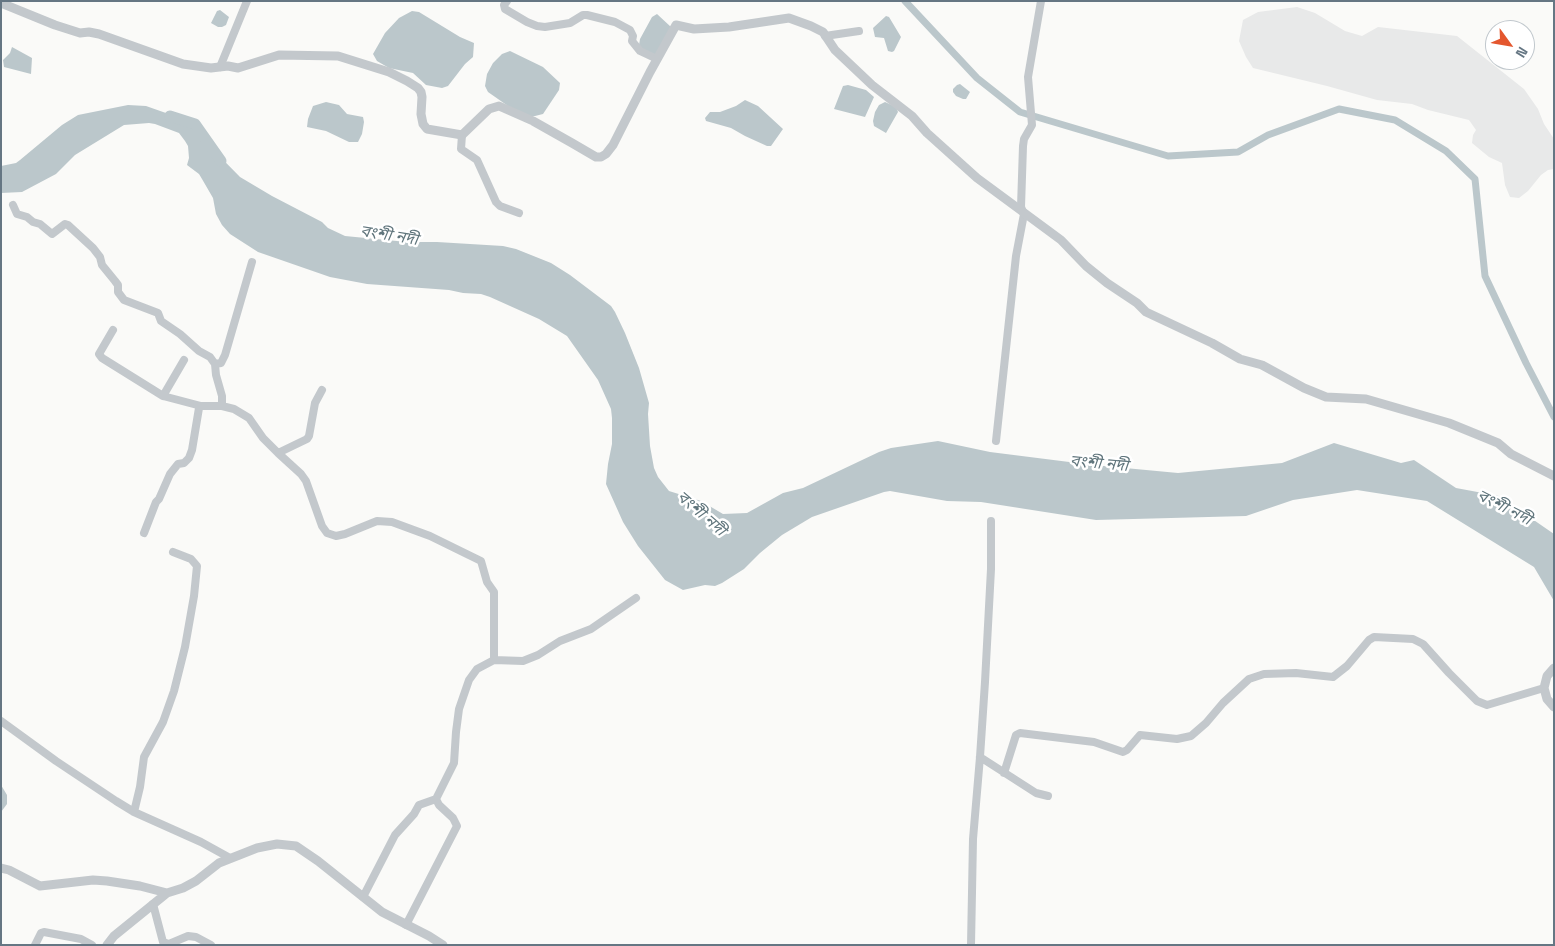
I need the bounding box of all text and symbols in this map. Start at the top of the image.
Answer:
north arrow [1485,20,1535,70]
text: N [1512,44,1532,61]
water label: বংশী নদী [359,222,419,250]
water label: বংশী নদী [1069,452,1129,476]
water label: বংশী নদী [1474,486,1534,530]
water label: বংশী নদী [673,488,729,540]

